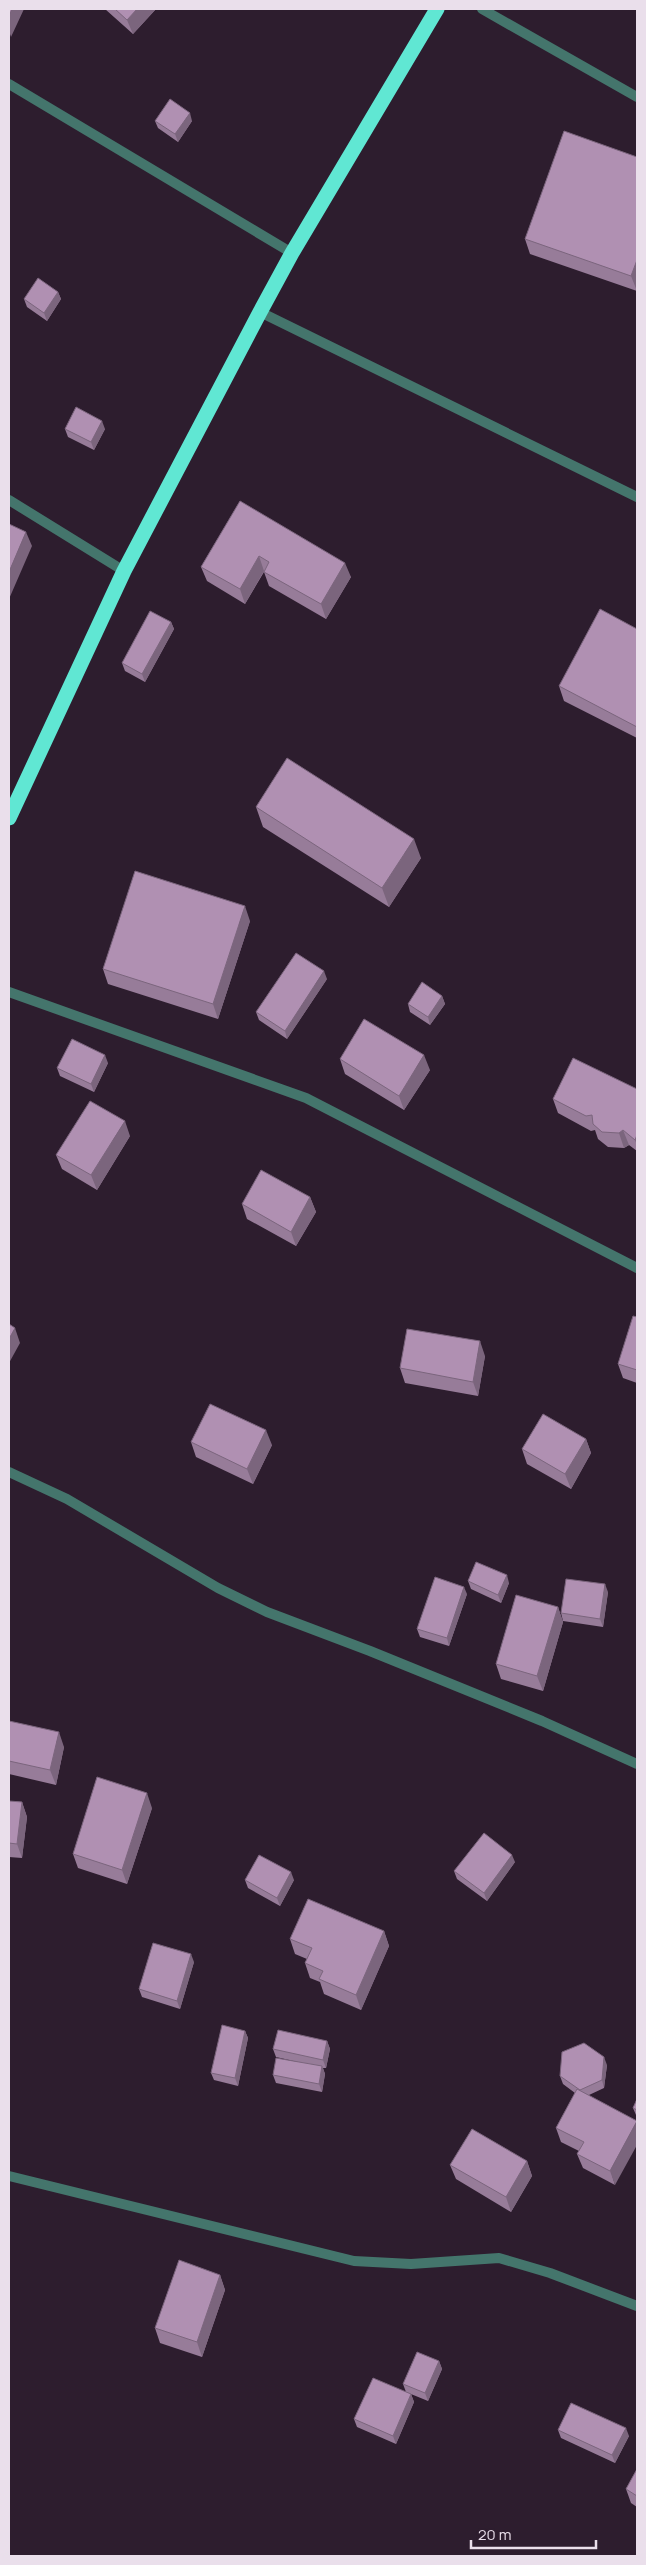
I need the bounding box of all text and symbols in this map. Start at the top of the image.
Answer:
scale bar [471,2518,596,2550]
text: 20 m [478,2524,511,2545]

